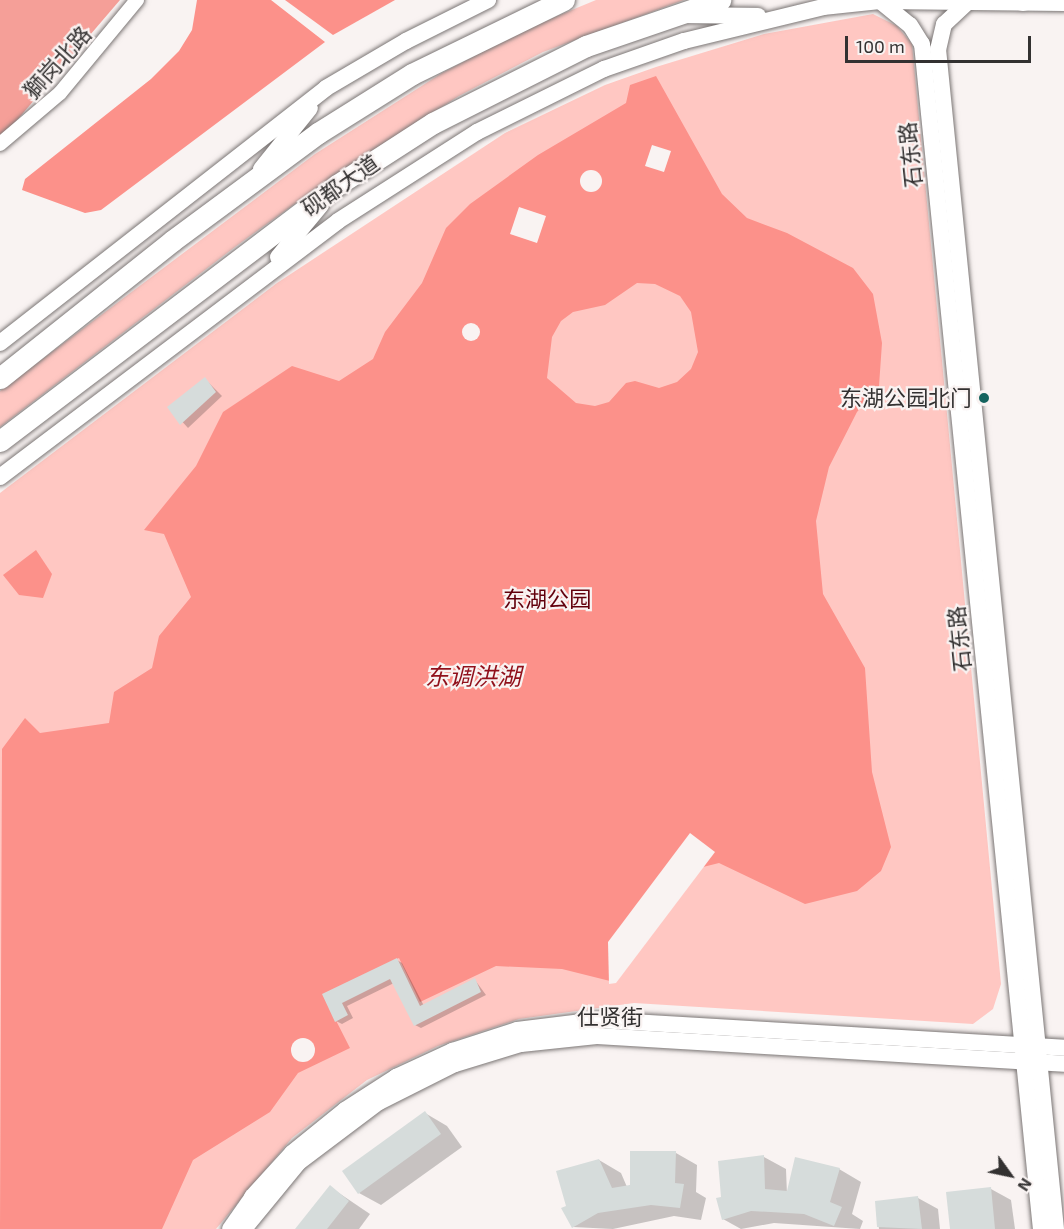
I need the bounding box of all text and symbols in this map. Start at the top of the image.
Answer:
street label: 獅岗北路 [18,20,96,104]
scale bar [848,24,1034,62]
text: 100 m [856,35,905,57]
street label: 石东路 [893,121,927,189]
street label: 砚都大道 [296,149,384,221]
place label: 东湖公园北门 [840,385,972,411]
marker: 东湖公园北门 [977,391,991,405]
park label: 东湖公园 [503,586,591,612]
street label: 石东路 [942,605,976,673]
water label: 东调洪湖 [425,662,521,690]
street label: 仕贤街 [577,1004,643,1030]
north arrow [980,1145,1040,1205]
text: N [1014,1175,1037,1195]

